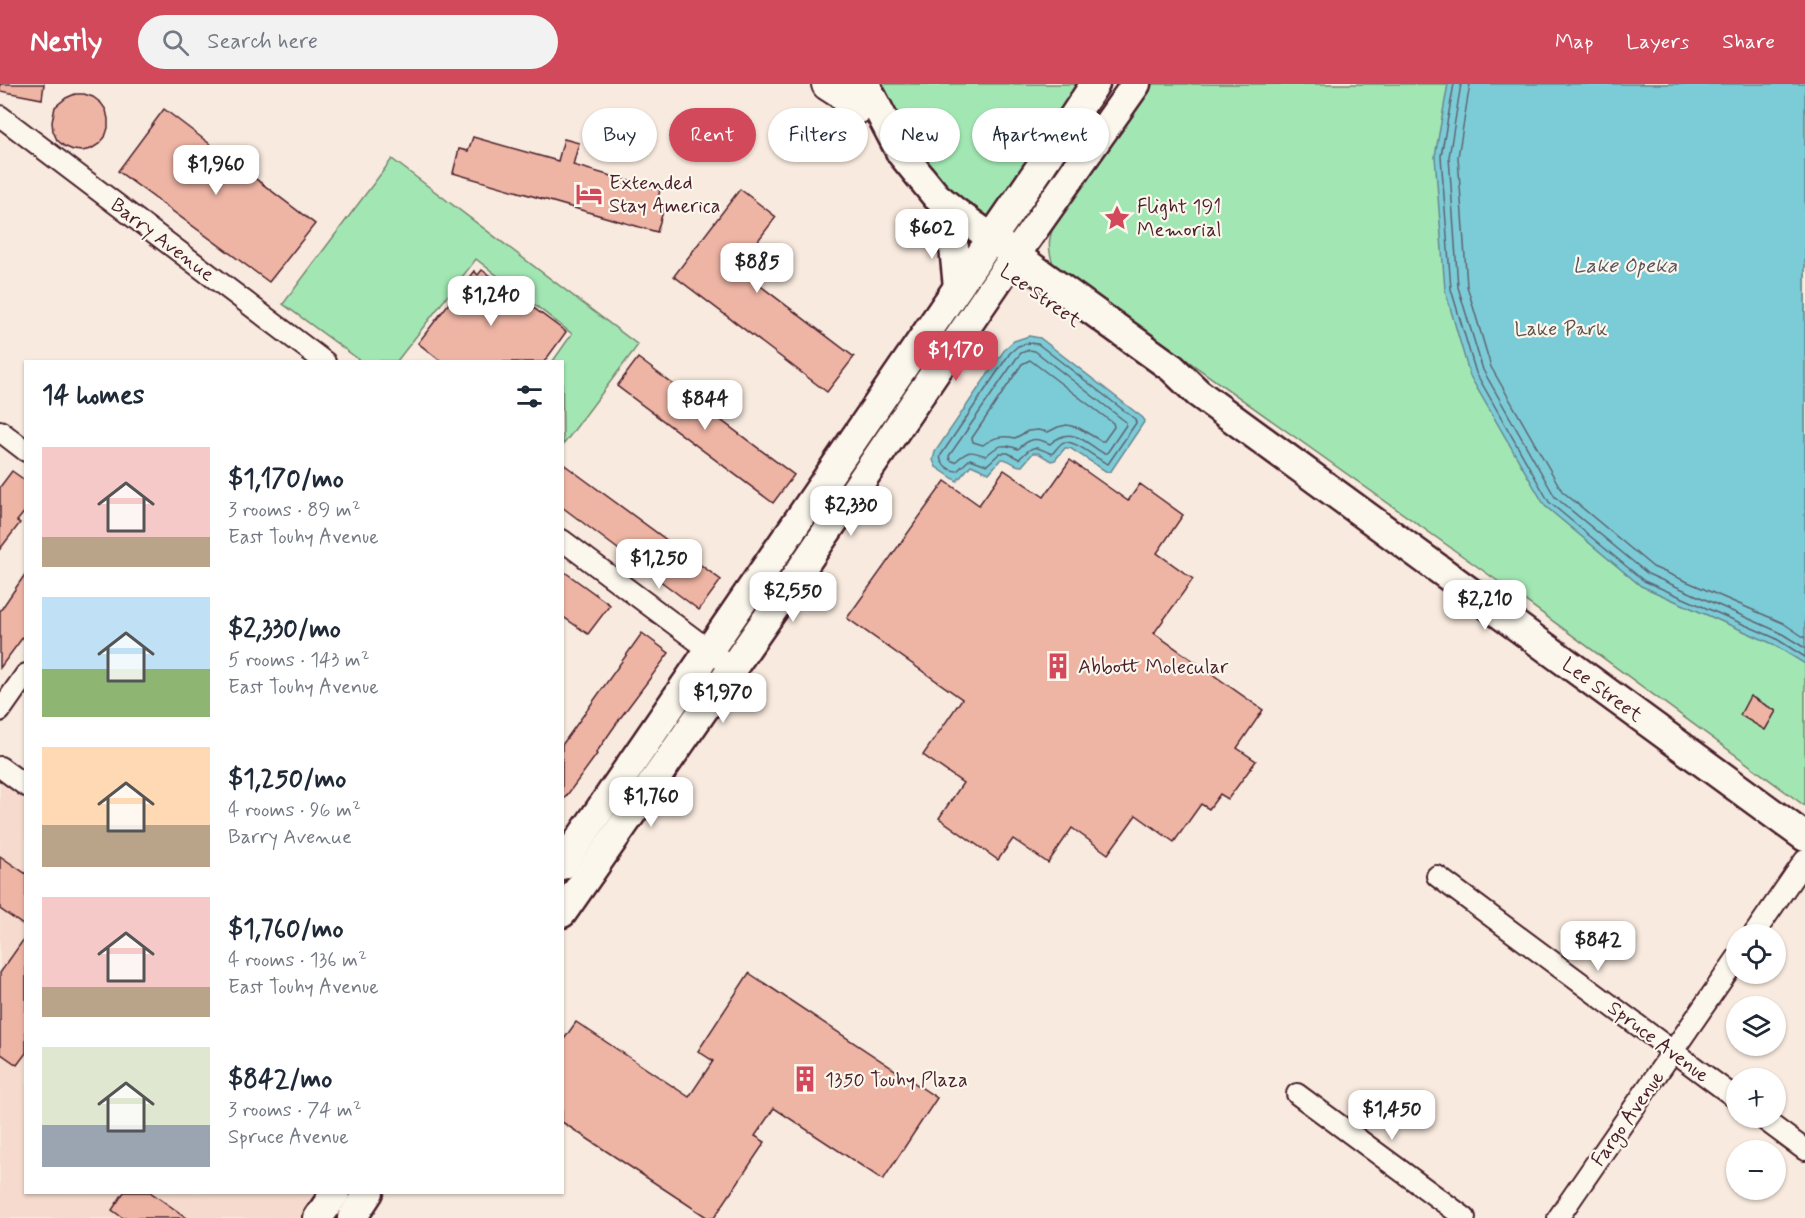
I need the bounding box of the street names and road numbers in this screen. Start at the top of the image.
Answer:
street label: Barry Avenue [105,192,220,288]
street label: Lee Street [994,258,1087,334]
street label: Lee Street [1556,652,1648,729]
street label: Spruce Avenue [1602,995,1714,1089]
street label: Fargo Avenue [1585,1066,1672,1173]

